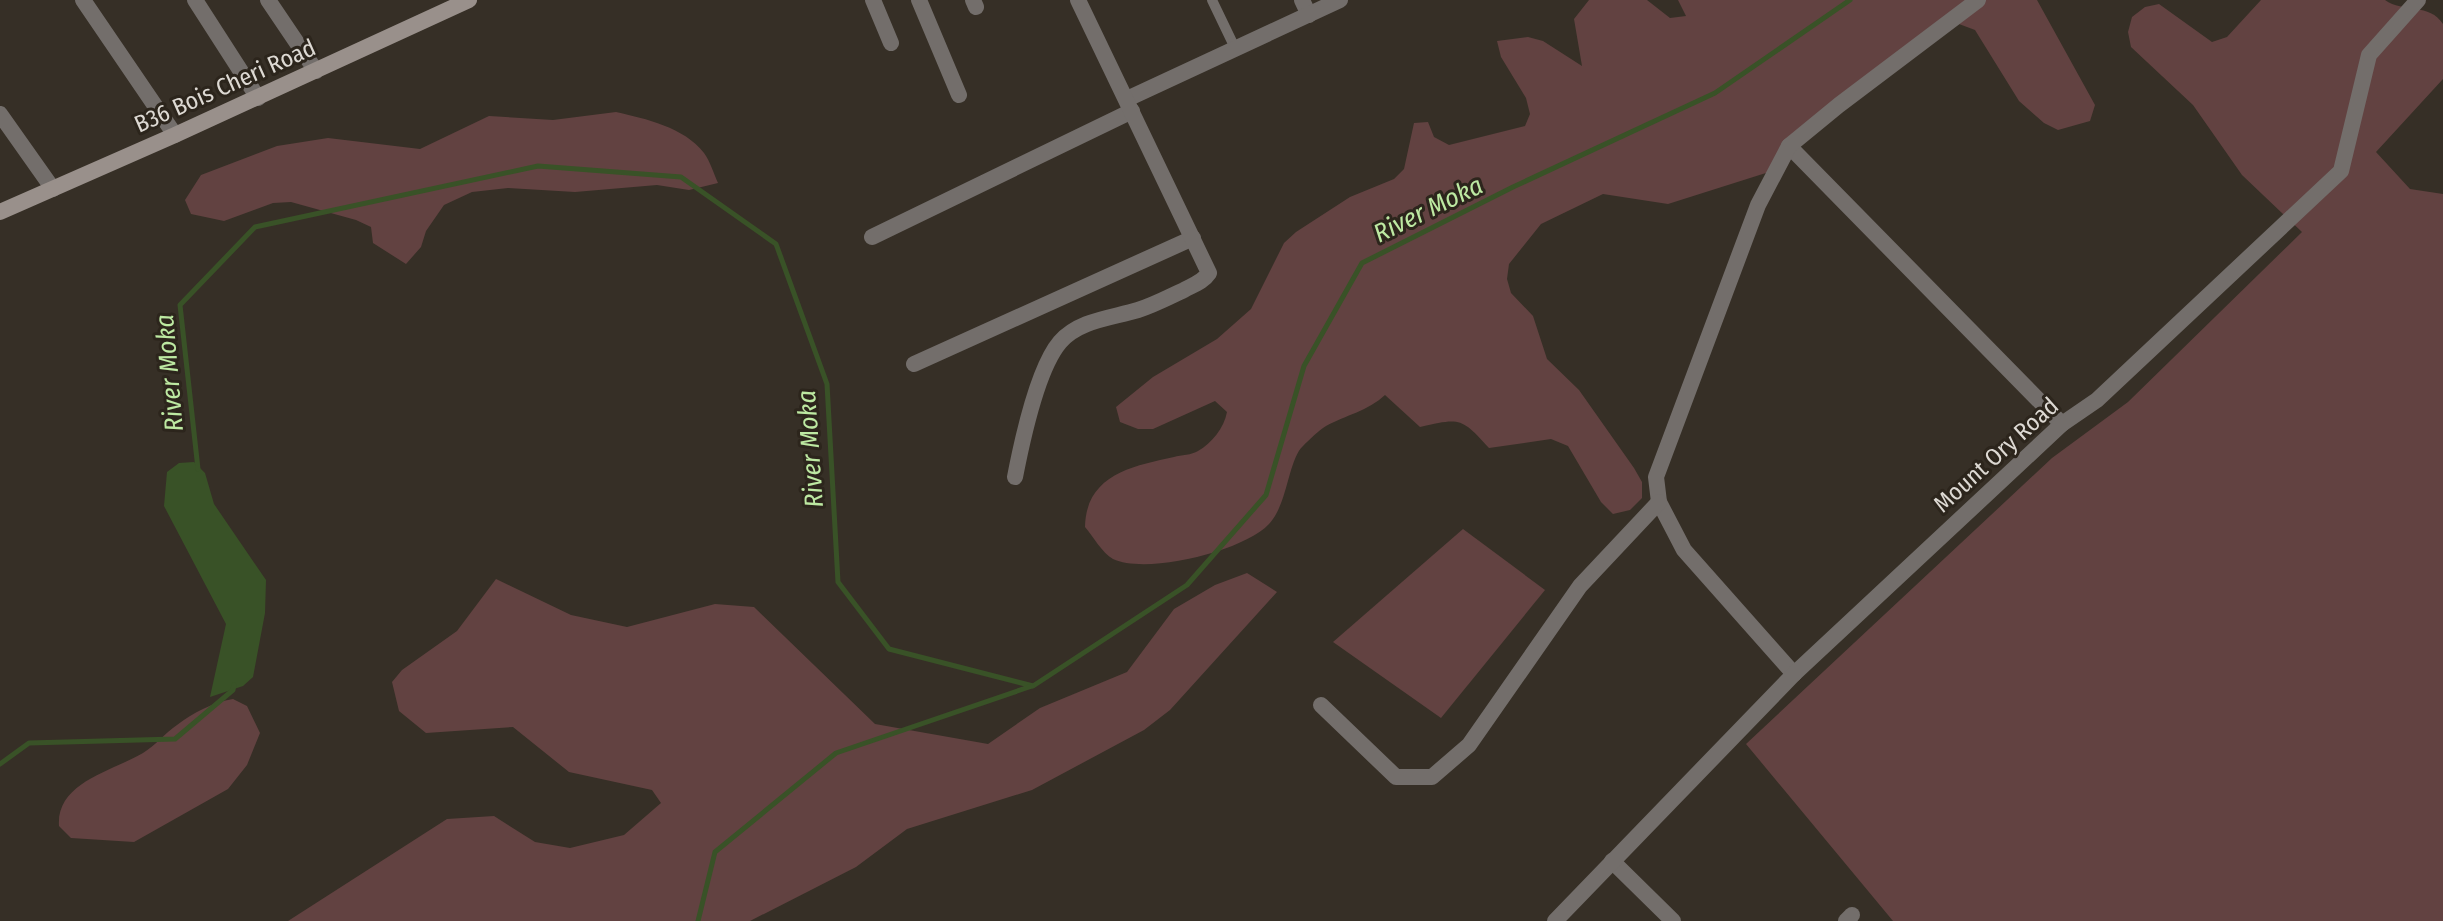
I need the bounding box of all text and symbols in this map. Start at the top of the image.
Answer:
street label: B36 Bois Cheri Road [130,33,320,139]
water label: River Moka [1369,170,1488,249]
water label: River Moka [149,313,190,433]
water label: River Moka [791,389,830,509]
street label: Mount Ory Road [1928,392,2064,518]

